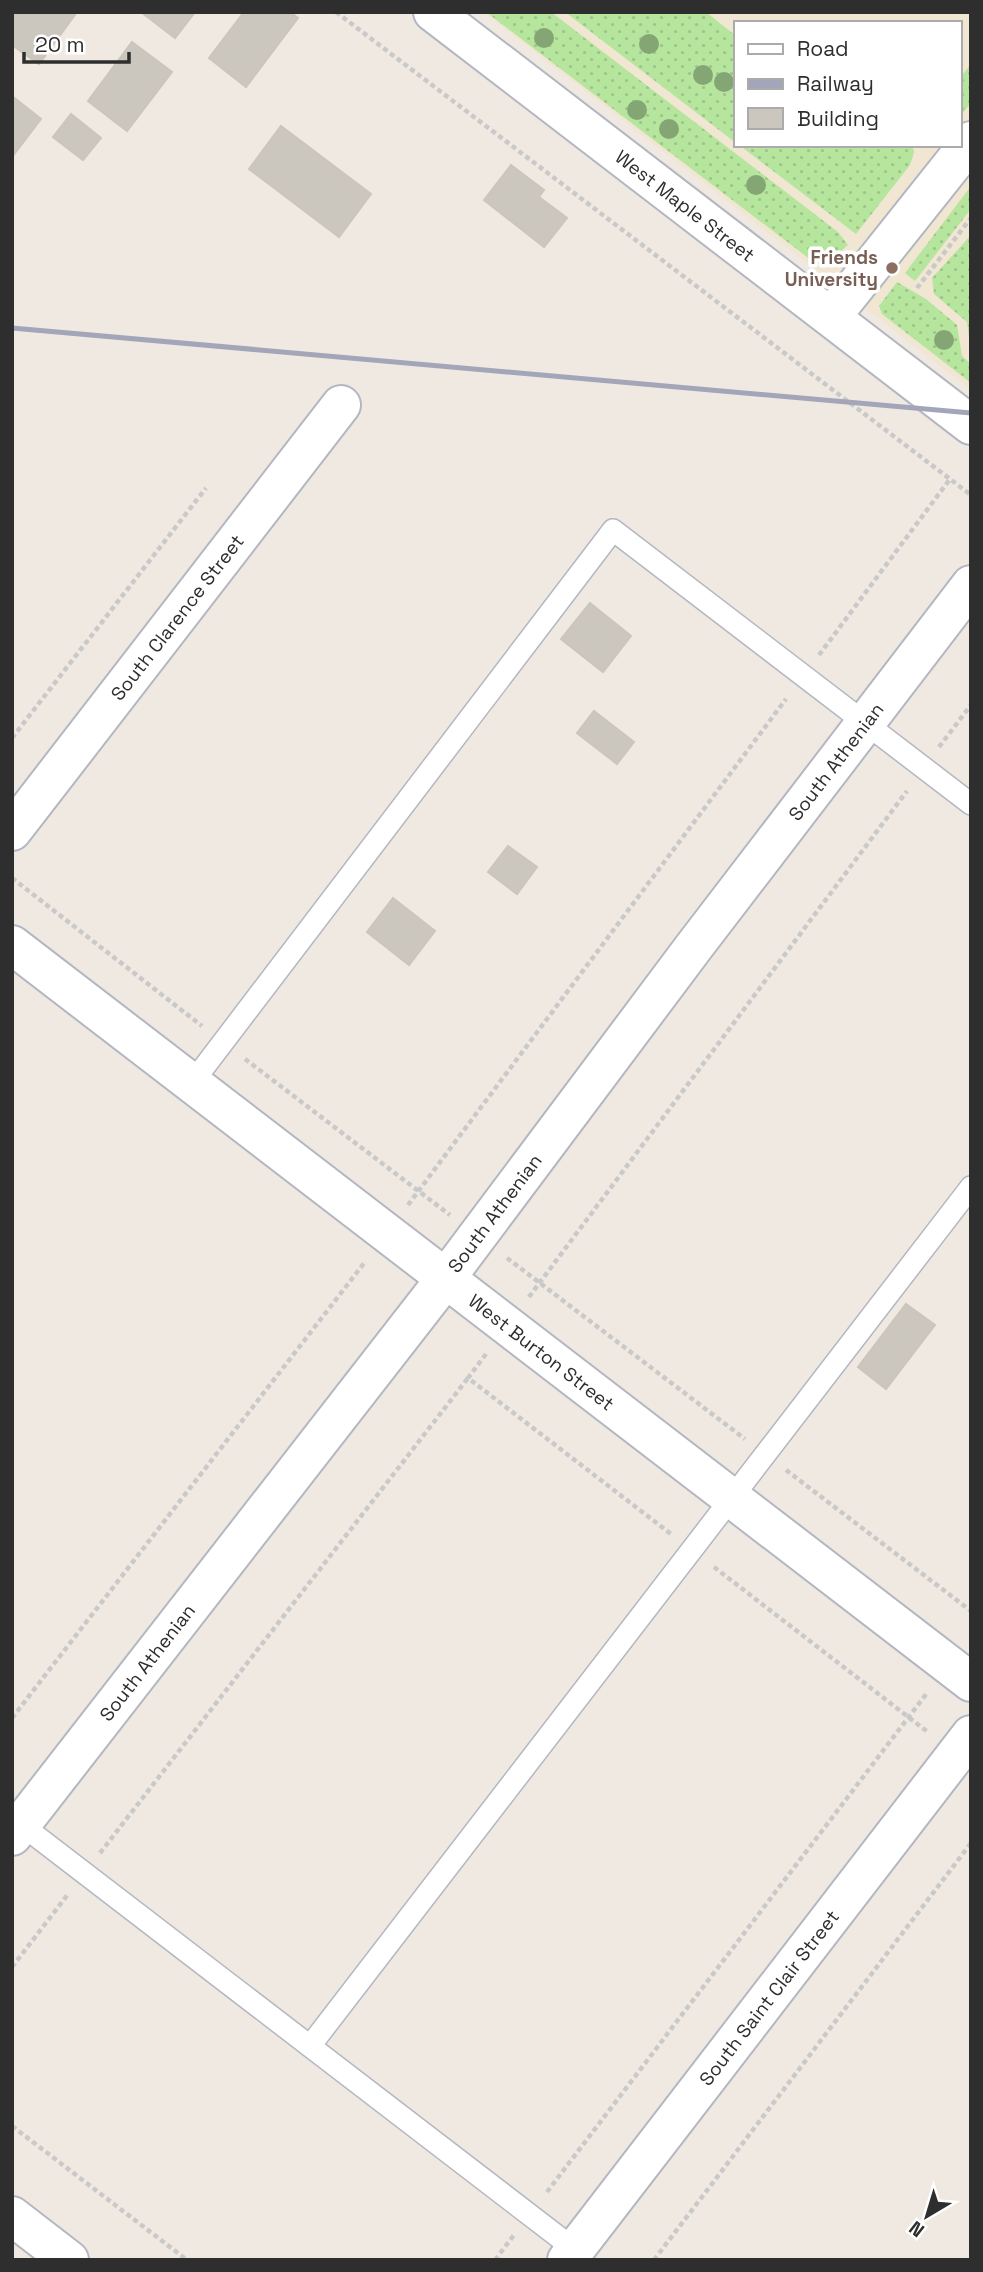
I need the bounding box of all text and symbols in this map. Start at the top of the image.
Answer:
scale bar [24,21,130,65]
legend [734,21,962,147]
text: 20 m [35,31,85,58]
text: Road [797,35,849,62]
text: Railway [797,70,874,97]
text: Building [797,105,879,132]
street label: West Maple Street [610,144,760,268]
place label: Friends University [785,245,878,292]
marker: Friends University [884,260,900,276]
street label: South Clarence Street [105,529,250,706]
street label: South Athenian [783,698,889,826]
street label: South Athenian [442,1149,548,1278]
street label: West Burton Street [463,1289,619,1416]
street label: South Athenian [94,1599,201,1726]
street label: South Saint Clair Street [694,1905,845,2091]
north arrow [892,2181,962,2251]
text: N [904,2215,930,2243]

